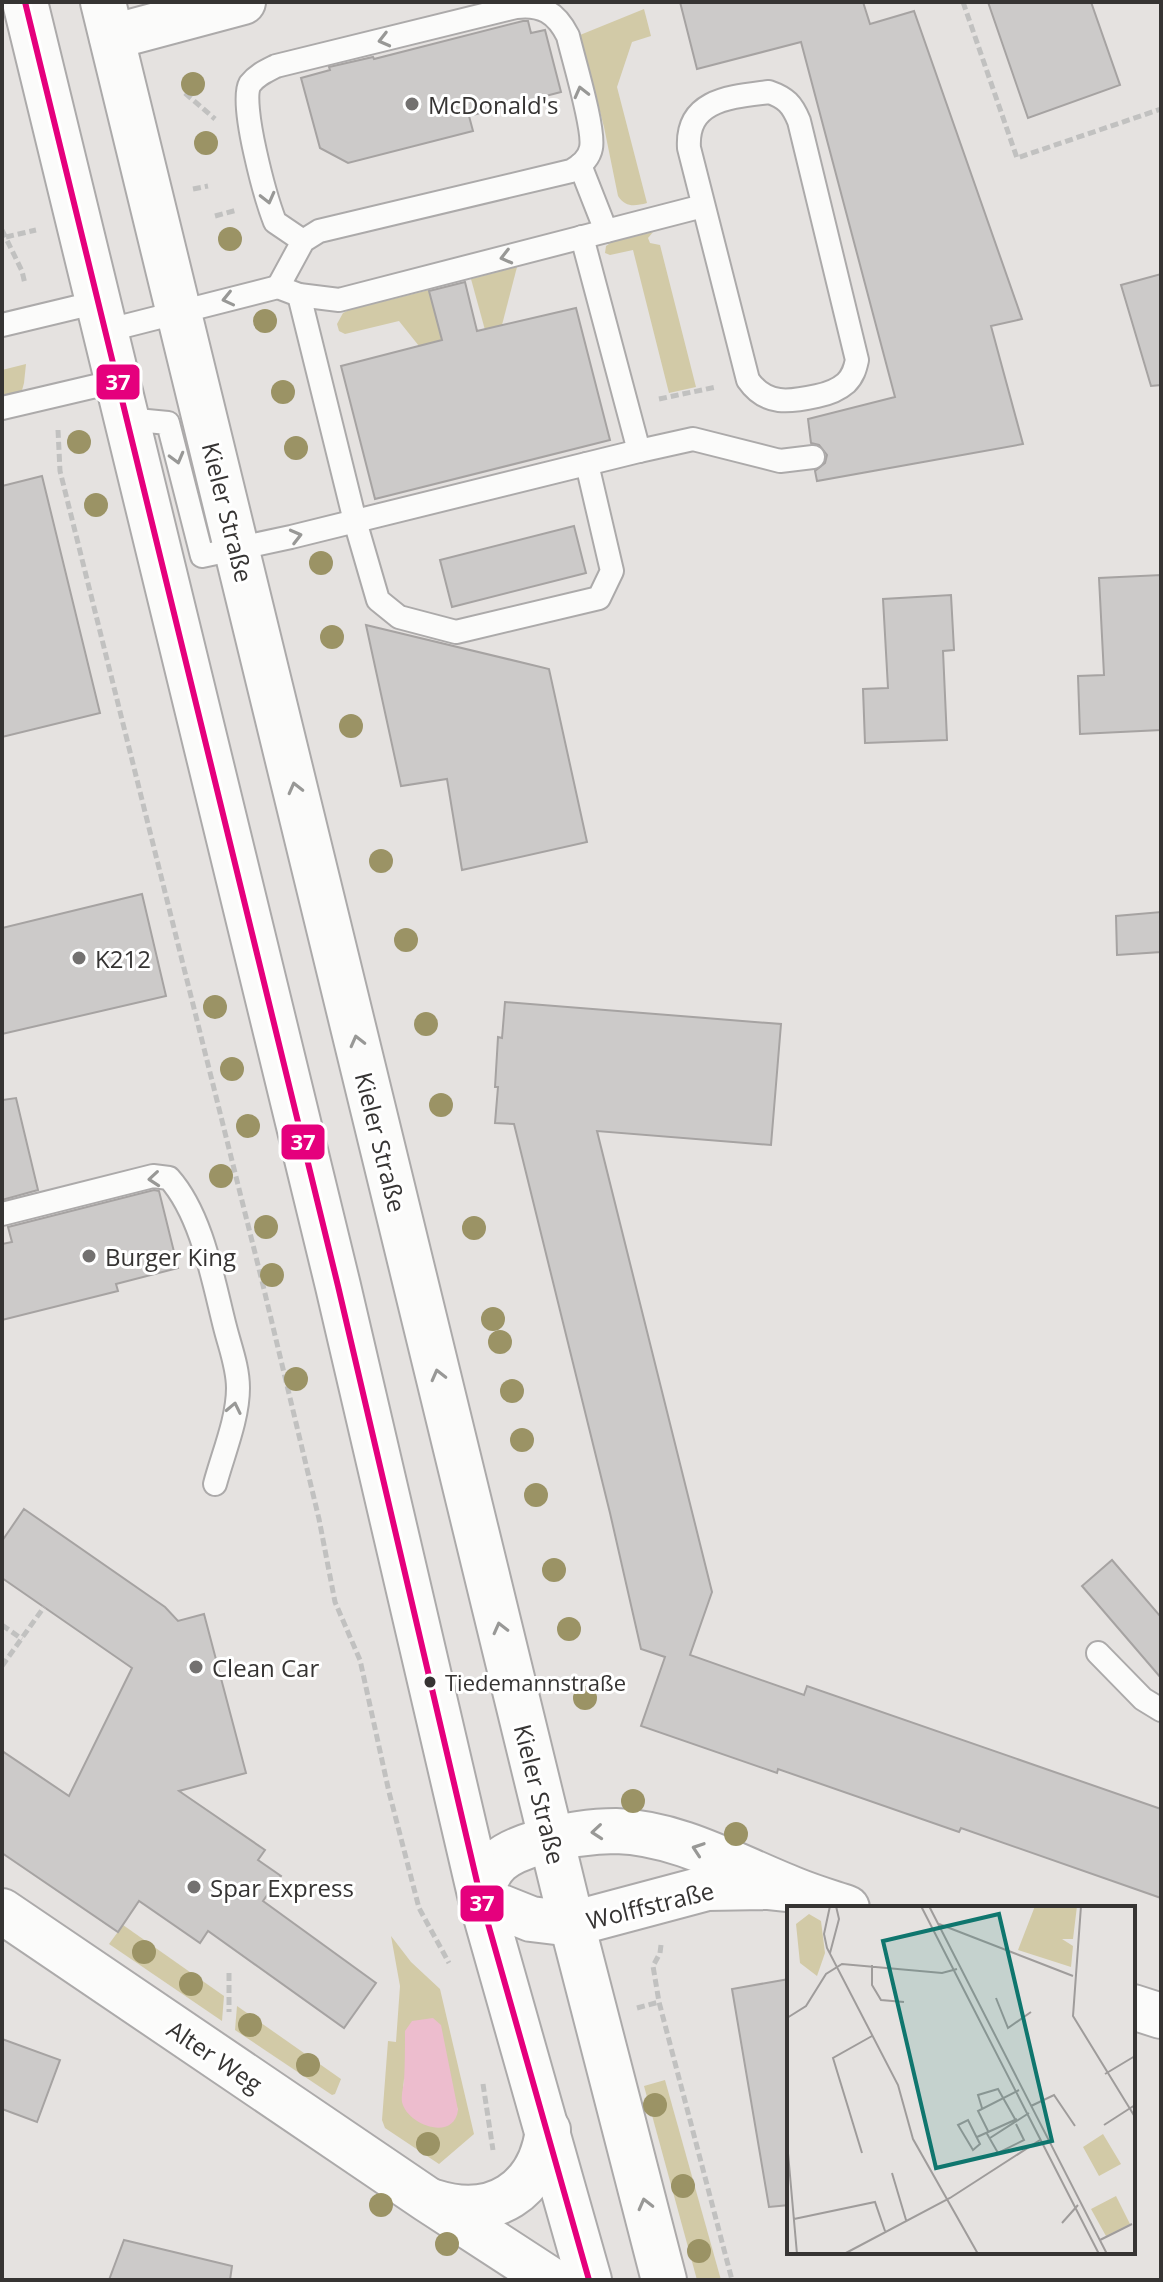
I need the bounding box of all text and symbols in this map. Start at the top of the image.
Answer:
one-way arrow [377,30,391,47]
one-way arrow [574,86,591,100]
place label: McDonald's [428,88,558,121]
marker: McDonald's [403,95,421,113]
one-way arrow [258,190,275,204]
one-way arrow [500,247,514,264]
one-way arrow [222,290,236,307]
line badge: 37 [95,363,141,401]
text: 37 [105,366,131,396]
street label: Kieler Straße [195,439,261,585]
one-way arrow [167,450,184,464]
one-way arrow [289,528,303,545]
one-way arrow [288,782,305,796]
place label: K212 [95,942,151,975]
marker: K212 [70,949,88,967]
one-way arrow [349,1034,366,1048]
street label: Kieler Straße [348,1069,414,1215]
line badge: 37 [280,1123,326,1161]
text: 37 [290,1126,316,1156]
one-way arrow [147,1170,160,1187]
place label: Burger King [105,1240,236,1273]
marker: Burger King [80,1247,98,1265]
one-way arrow [430,1369,447,1382]
one-way arrow [225,1402,242,1416]
one-way arrow [492,1621,509,1635]
place label: Clean Car [212,1651,319,1684]
marker: Clean Car [187,1658,205,1676]
place label: Tiedemannstraße [445,1667,626,1697]
marker: Tiedemannstraße [422,1674,438,1690]
street label: Kieler Straße [507,1721,573,1867]
one-way arrow [590,1824,603,1841]
one-way arrow [691,1842,705,1859]
place label: Spar Express [210,1871,354,1904]
street label: Wolffstraße [583,1873,717,1937]
marker: Spar Express [185,1878,203,1896]
line badge: 37 [459,1884,505,1923]
text: 37 [469,1887,495,1917]
inset map [787,1906,1135,2254]
street label: Alter Weg [161,2012,269,2100]
one-way arrow [637,2198,654,2212]

